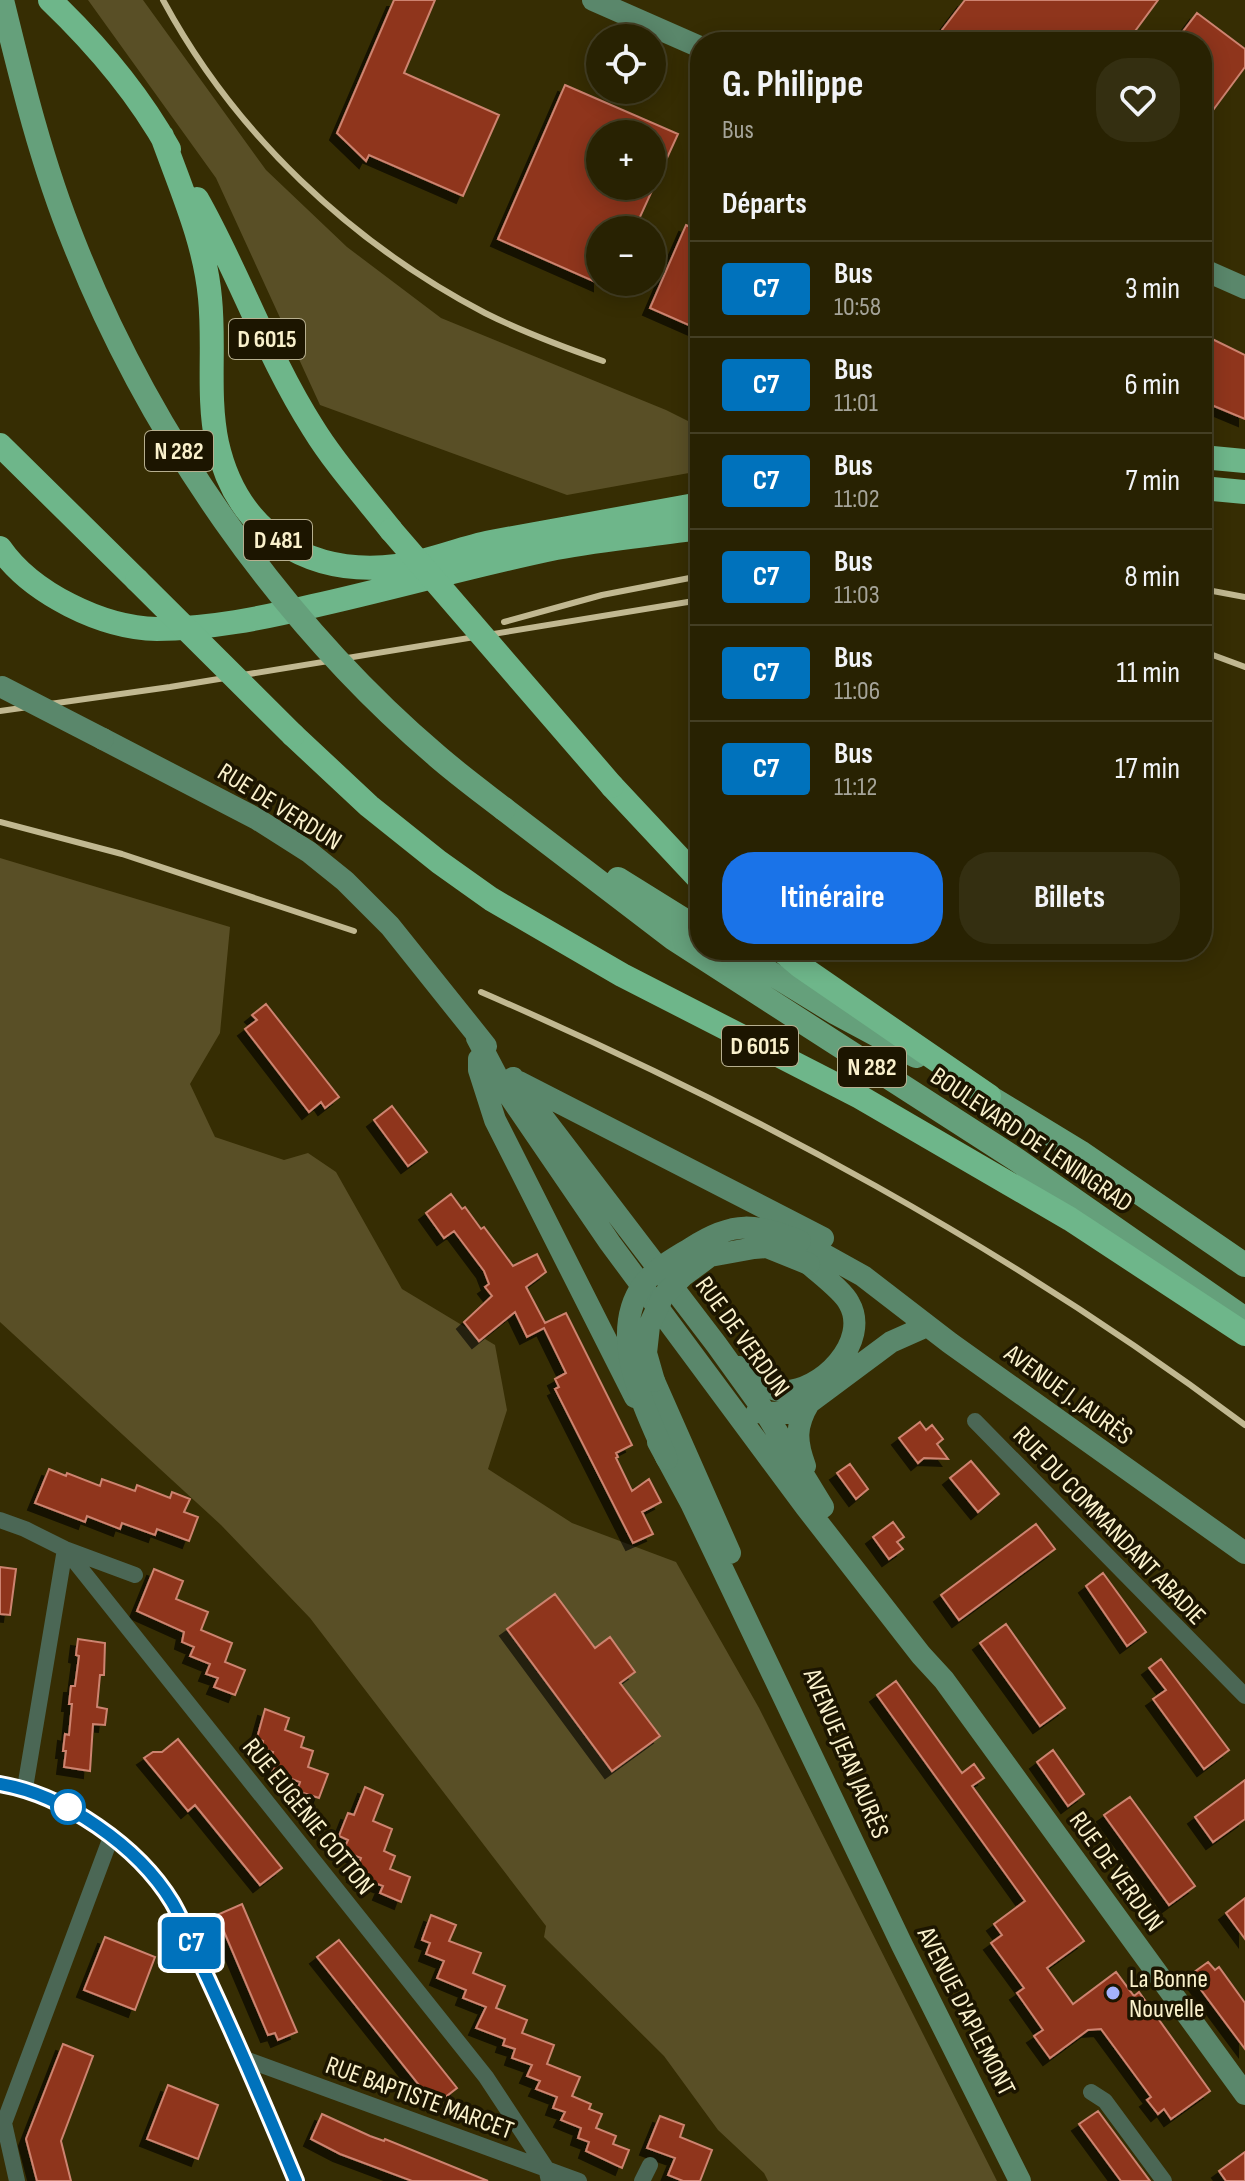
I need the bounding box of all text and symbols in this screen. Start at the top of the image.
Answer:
map controls [586,24,666,296]
button: locate [586,24,666,104]
button: heart [1096,58,1180,142]
text: G. Philippe [722,62,863,107]
text: Bus [722,115,754,146]
button: + [586,120,666,200]
text: Départs [722,186,807,222]
button: − [586,216,666,296]
text: Bus [834,256,873,292]
text: 3 min [1125,271,1180,307]
text: C7 [753,272,779,305]
text: 10:58 [834,292,881,323]
road number: D 6015 [229,319,305,359]
text: Bus [834,352,873,388]
text: 6 min [1124,367,1180,403]
text: C7 [753,368,779,401]
text: 11:01 [834,388,878,419]
road number: N 282 [145,431,213,471]
text: Bus [834,448,873,484]
text: 7 min [1126,463,1180,499]
text: C7 [753,464,779,497]
text: 11:02 [834,484,879,515]
road number: D 481 [244,520,312,560]
text: Bus [834,544,873,580]
text: 8 min [1124,559,1180,595]
text: C7 [753,560,779,593]
text: 11:03 [834,580,880,611]
text: Bus [834,640,873,676]
text: 11 min [1117,655,1180,691]
text: C7 [753,656,779,689]
text: 11:06 [834,676,880,707]
text: Bus [834,736,873,772]
text: 17 min [1115,751,1180,787]
text: C7 [753,752,779,785]
street label: RUE DE VERDUN [211,757,347,858]
text: 11:12 [834,772,877,803]
button: Itinéraire [722,852,943,944]
button: Billets [959,852,1180,944]
road number: D 6015 [722,1026,798,1066]
road number: N 282 [838,1047,906,1087]
street label: BOULEVARD DE LENINGRAD [924,1061,1138,1219]
street label: RUE DE VERDUN [688,1271,796,1403]
street label: AVENUE J. JAURÈS [997,1338,1138,1452]
street label: RUE DU COMMANDANT ABADIE [1006,1420,1212,1632]
street label: AVENUE JEAN JAURÈS [796,1663,895,1843]
street label: RUE EUGÉNIE COTTON [235,1733,380,1901]
unlabelled marker [51,1790,85,1824]
street label: RUE DE VERDUN [1062,1806,1170,1938]
line badge: C7 [155,1917,227,1969]
street label: AVENUE D'APLEMONT [909,1921,1022,2101]
text: C7 [178,1926,204,1959]
place label: La Bonne Nouvelle [1129,1964,1208,2025]
marker: La Bonne Nouvelle [1104,1984,1122,2002]
street label: RUE BAPTISTE MARCET [321,2050,518,2147]

